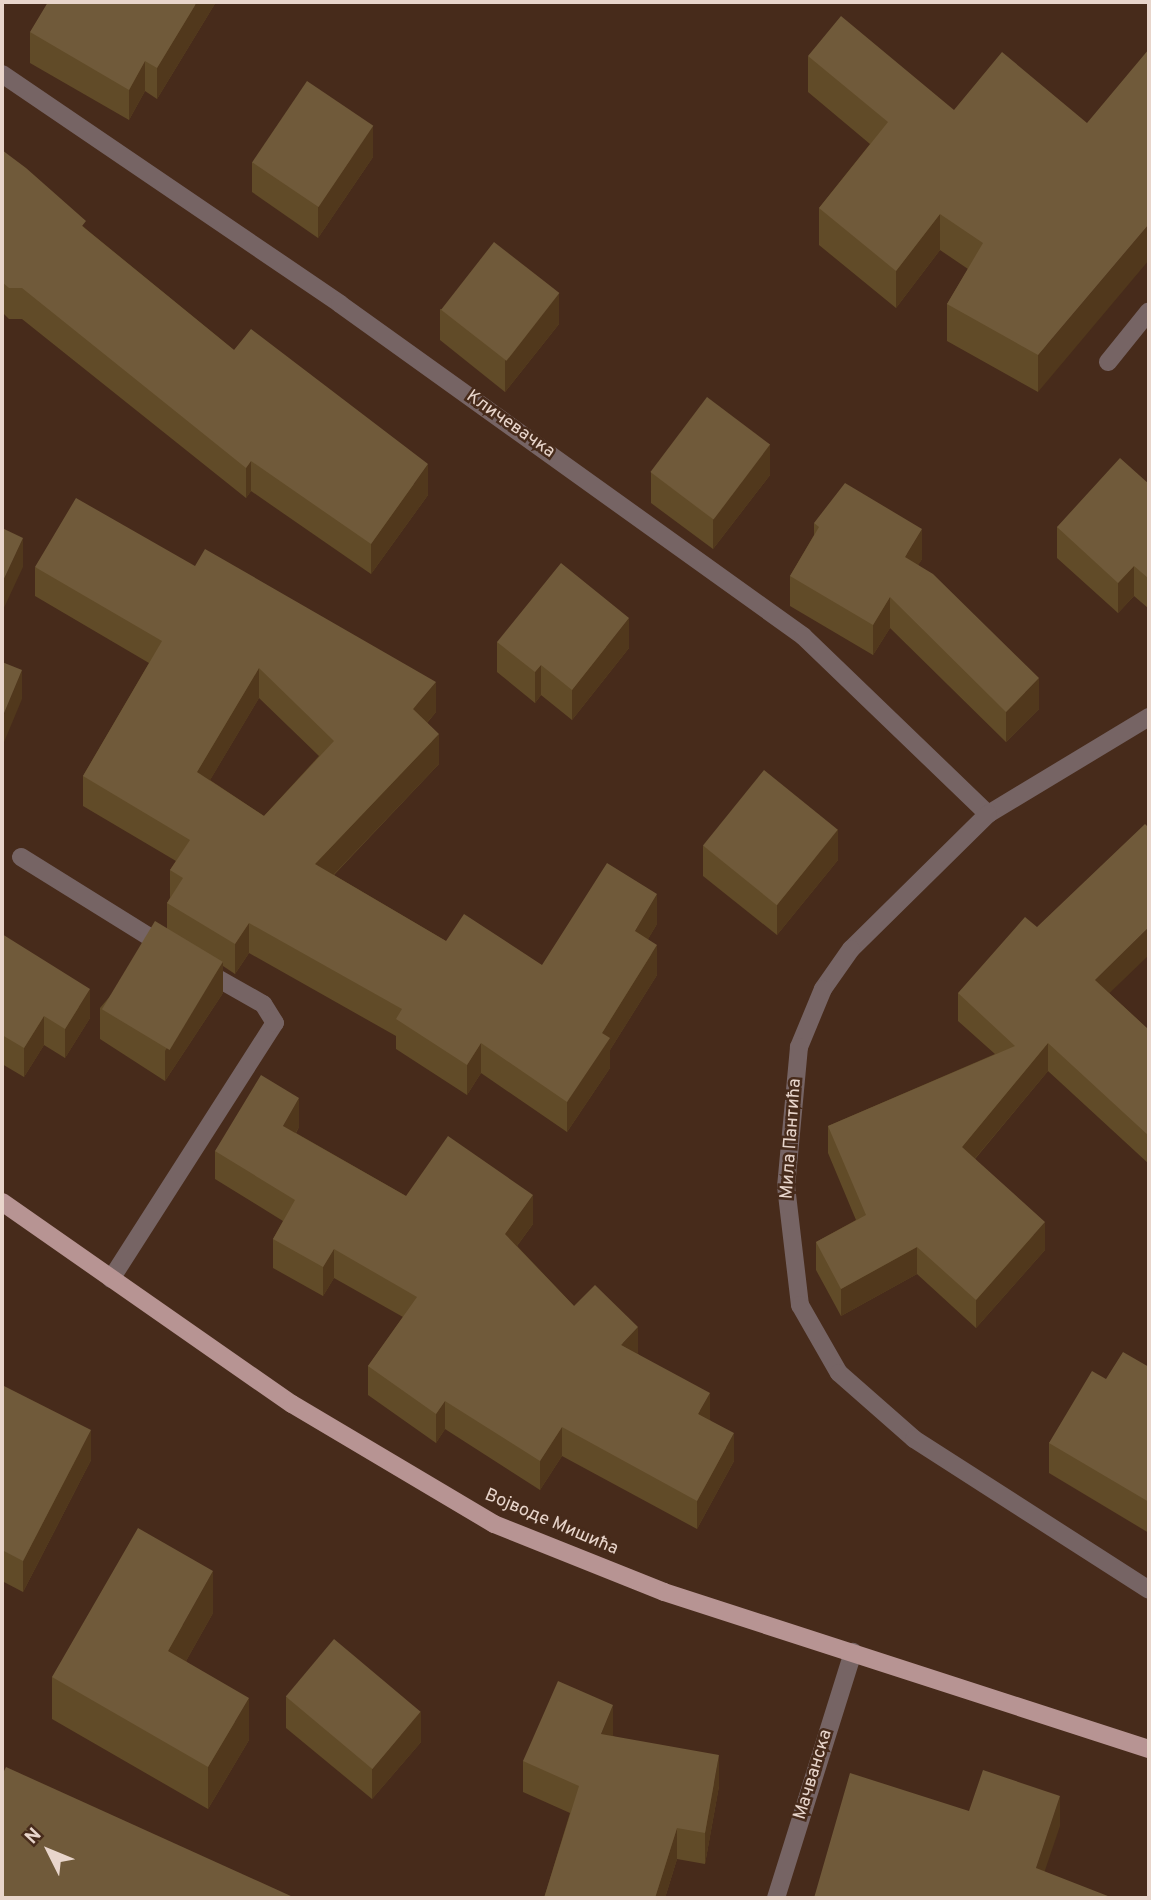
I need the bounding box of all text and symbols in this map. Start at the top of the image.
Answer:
street label: Кличевачка [461,386,559,464]
street label: Мила Пантића [777,1078,807,1200]
street label: Војводе Мишића [481,1485,621,1561]
street label: Мачванска [790,1727,838,1823]
north arrow [14,1816,84,1886]
text: N [20,1824,47,1850]

